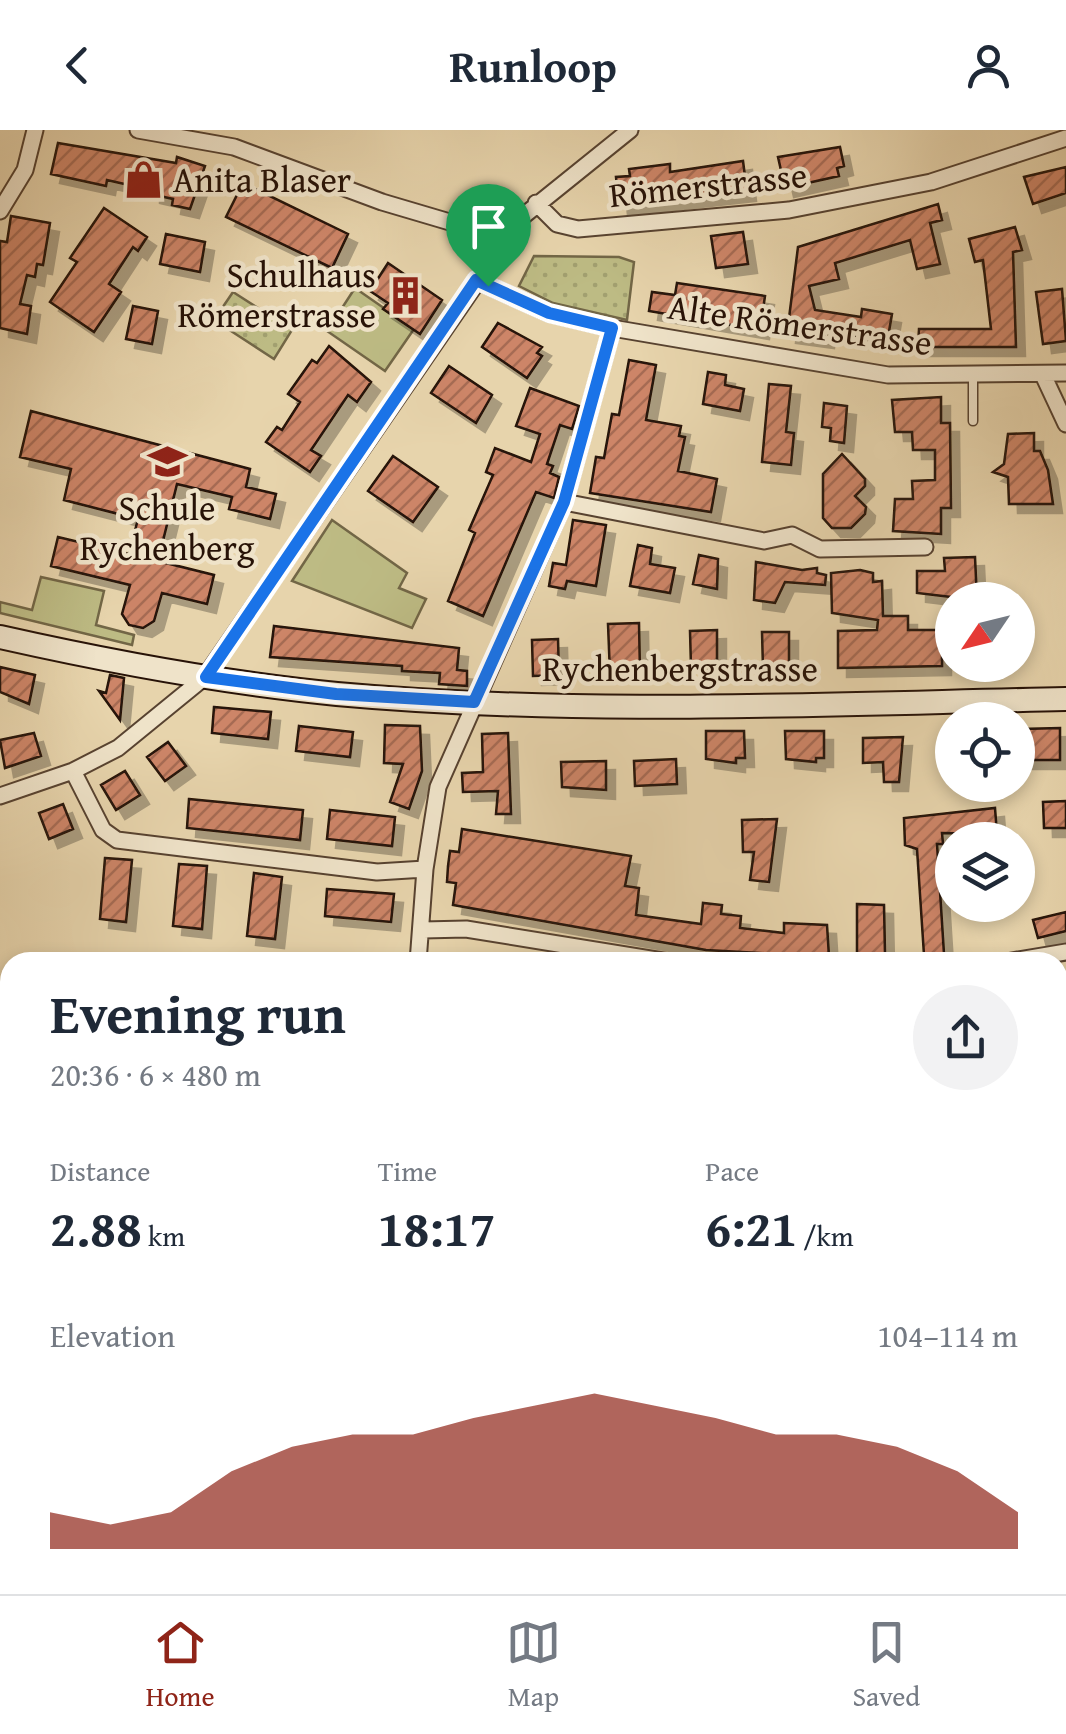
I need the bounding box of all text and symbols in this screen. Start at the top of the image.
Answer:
text: Runloop [449,33,617,98]
icon: back [50,38,105,93]
icon: person [961,38,1016,93]
street label: Römerstrasse [607,149,809,220]
place label: Anita Blaser [173,154,351,205]
shop icon: Anita Blaser [122,159,164,201]
pin [446,184,531,287]
icon: arrive [461,199,516,254]
place label: Schulhaus Römerstrasse [177,249,376,340]
building icon: Schulhaus Römerstrasse [385,274,427,316]
street label: Alte Römerstrasse [665,281,935,368]
school or university icon: Schule Rychenberg [146,440,188,482]
place label: Schule Rychenberg [80,482,255,573]
north arrow [935,582,1035,682]
map controls [935,582,1035,922]
street label: Rychenbergstrasse [542,643,818,694]
button: locate [935,702,1035,802]
button: layers [935,822,1035,922]
text: Evening run [50,973,346,1053]
button: share [913,985,1018,1090]
text: 20:36 · 6 × 480 m [50,1051,261,1098]
text: Distance [50,1150,150,1191]
text: Time [378,1150,437,1191]
text: Pace [705,1150,759,1191]
text: 2.88 [50,1191,142,1264]
text: 18:17 [378,1191,495,1264]
text: 6:21 [705,1191,797,1264]
text: km [142,1215,185,1256]
text: /km [797,1215,854,1256]
text: Elevation [50,1312,175,1359]
text: 104–114 m [877,1312,1018,1359]
tab: Home [146,1615,215,1716]
tab: Map [506,1615,561,1716]
tab: Saved [852,1615,920,1716]

